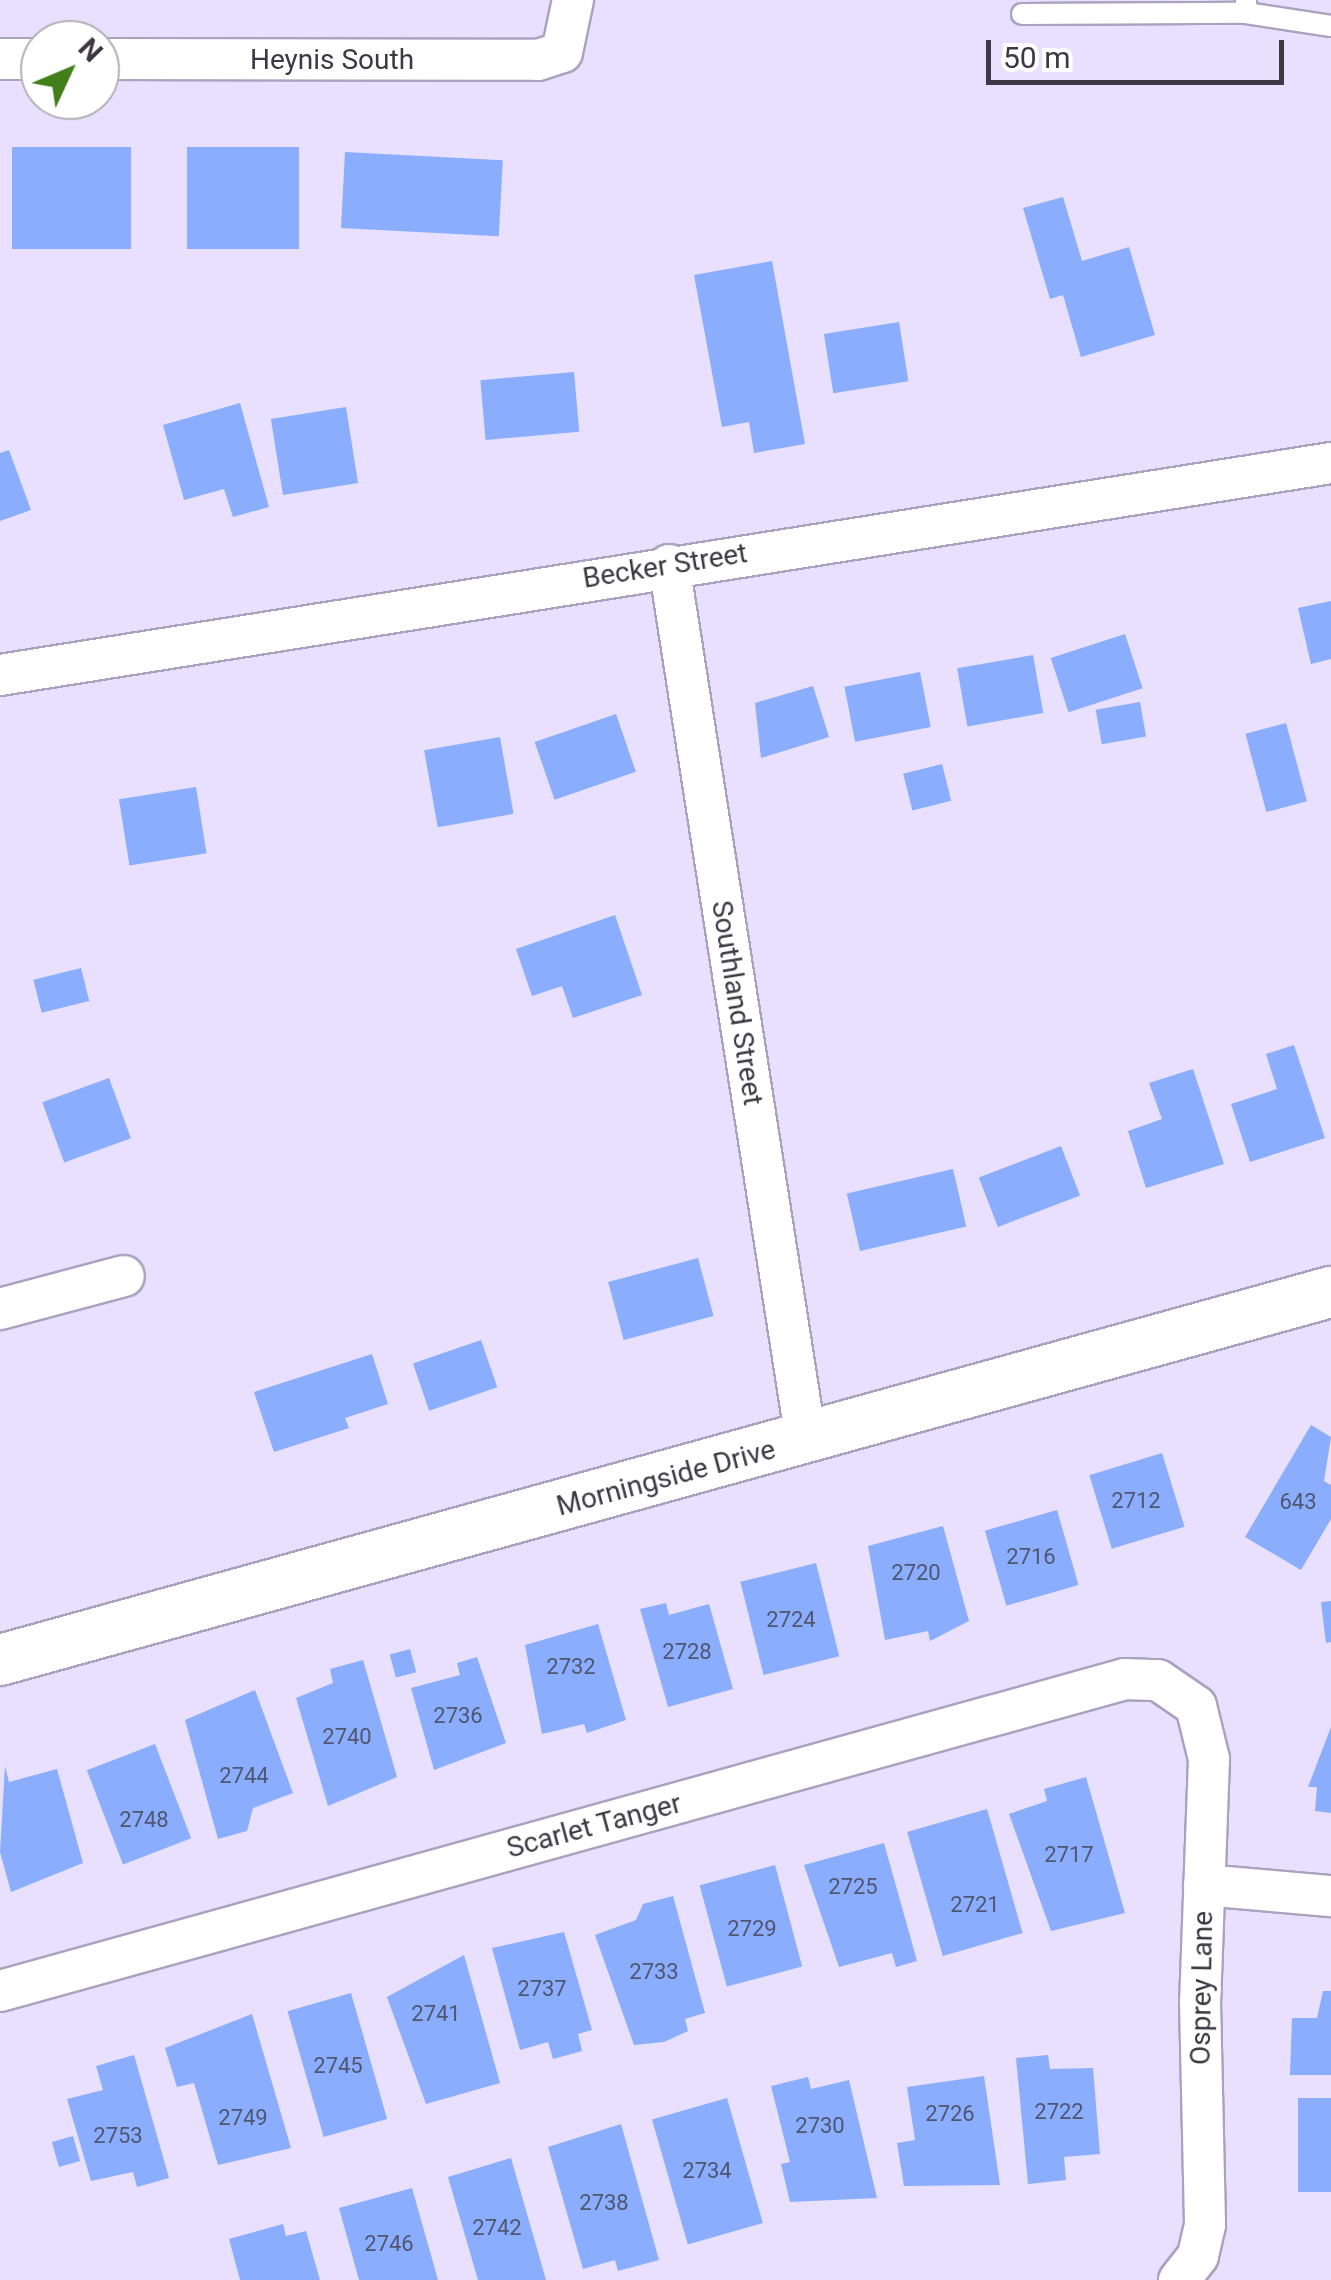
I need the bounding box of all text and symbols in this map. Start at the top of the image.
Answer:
north arrow [20,20,120,120]
scale bar [991,20,1288,82]
text: N [72,32,109,69]
text: 50 m [1003,40,1070,75]
street label: Heynis South [250,43,414,77]
street label: Becker Street [580,536,750,596]
street label: Southland Street [704,898,770,1108]
street label: Morningside Drive [553,1433,779,1523]
house number: 2712 [1111,1488,1161,1514]
house number: 643 [1279,1489,1317,1515]
house number: 2716 [1006,1544,1056,1570]
house number: 2720 [891,1560,941,1586]
house number: 2724 [766,1607,816,1633]
house number: 2728 [662,1639,712,1665]
house number: 2732 [546,1654,596,1680]
house number: 2736 [433,1703,483,1729]
house number: 2740 [322,1724,372,1750]
house number: 2744 [219,1763,269,1789]
street label: Scarlet Tanger [503,1787,685,1865]
house number: 2748 [119,1807,169,1833]
house number: 2717 [1044,1842,1094,1868]
house number: 2725 [828,1874,878,1900]
house number: 2721 [950,1892,1000,1918]
street label: Osprey Lane [1184,1911,1220,2065]
house number: 2729 [727,1916,777,1942]
house number: 2733 [629,1959,679,1985]
house number: 2737 [517,1976,567,2002]
house number: 2741 [411,2001,461,2027]
house number: 2745 [313,2053,363,2079]
house number: 2722 [1034,2099,1084,2125]
house number: 2726 [925,2101,975,2127]
house number: 2749 [218,2105,268,2131]
house number: 2730 [795,2113,845,2139]
house number: 2753 [93,2123,143,2149]
house number: 2734 [682,2158,732,2184]
house number: 2738 [579,2190,629,2216]
house number: 2742 [472,2215,522,2241]
house number: 2746 [364,2231,414,2257]

